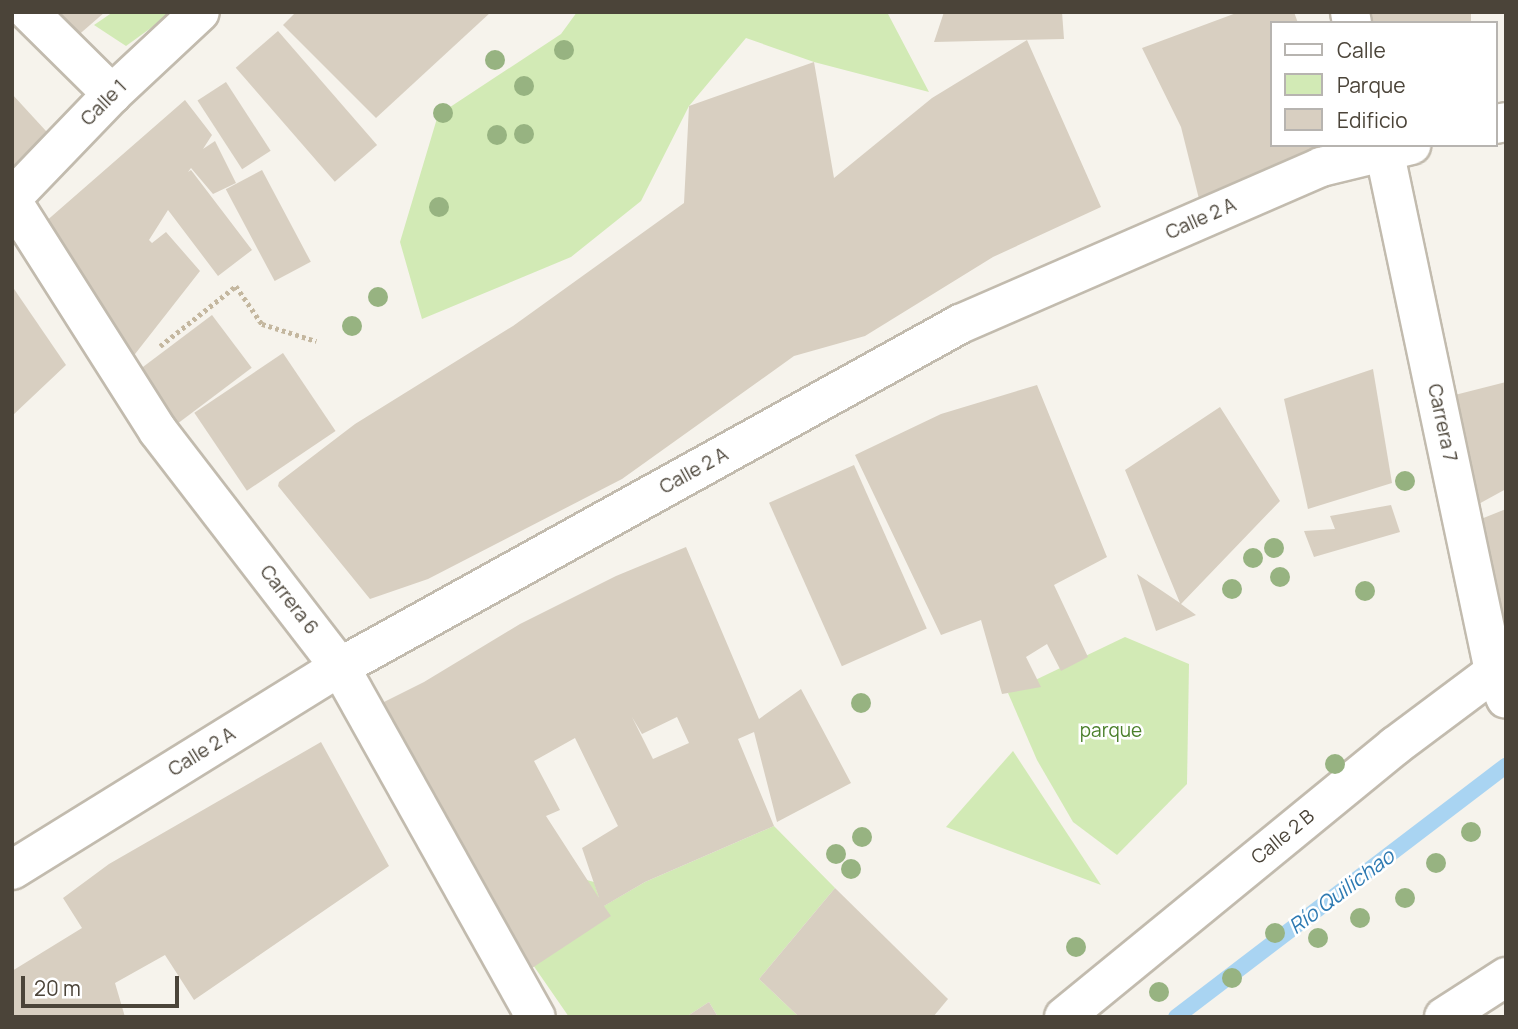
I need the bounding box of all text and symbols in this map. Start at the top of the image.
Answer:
legend [1270,21,1497,147]
text: Calle [1337,36,1386,64]
text: Parque [1337,71,1406,99]
street label: Calle 1 [76,75,132,131]
text: Edificio [1337,106,1408,134]
street label: Calle 2 A [1162,193,1240,245]
street label: Carrera 7 [1423,382,1461,464]
street label: Calle 2 A [656,443,732,499]
street label: Carrera 6 [255,561,323,639]
park label: parque [1080,720,1142,742]
street label: Calle 2 A [164,723,240,781]
street label: Calle 2 B [1247,805,1319,869]
water label: Río Quilichao [1283,843,1399,939]
scale bar [24,962,182,1006]
text: 20 m [34,974,81,1002]

